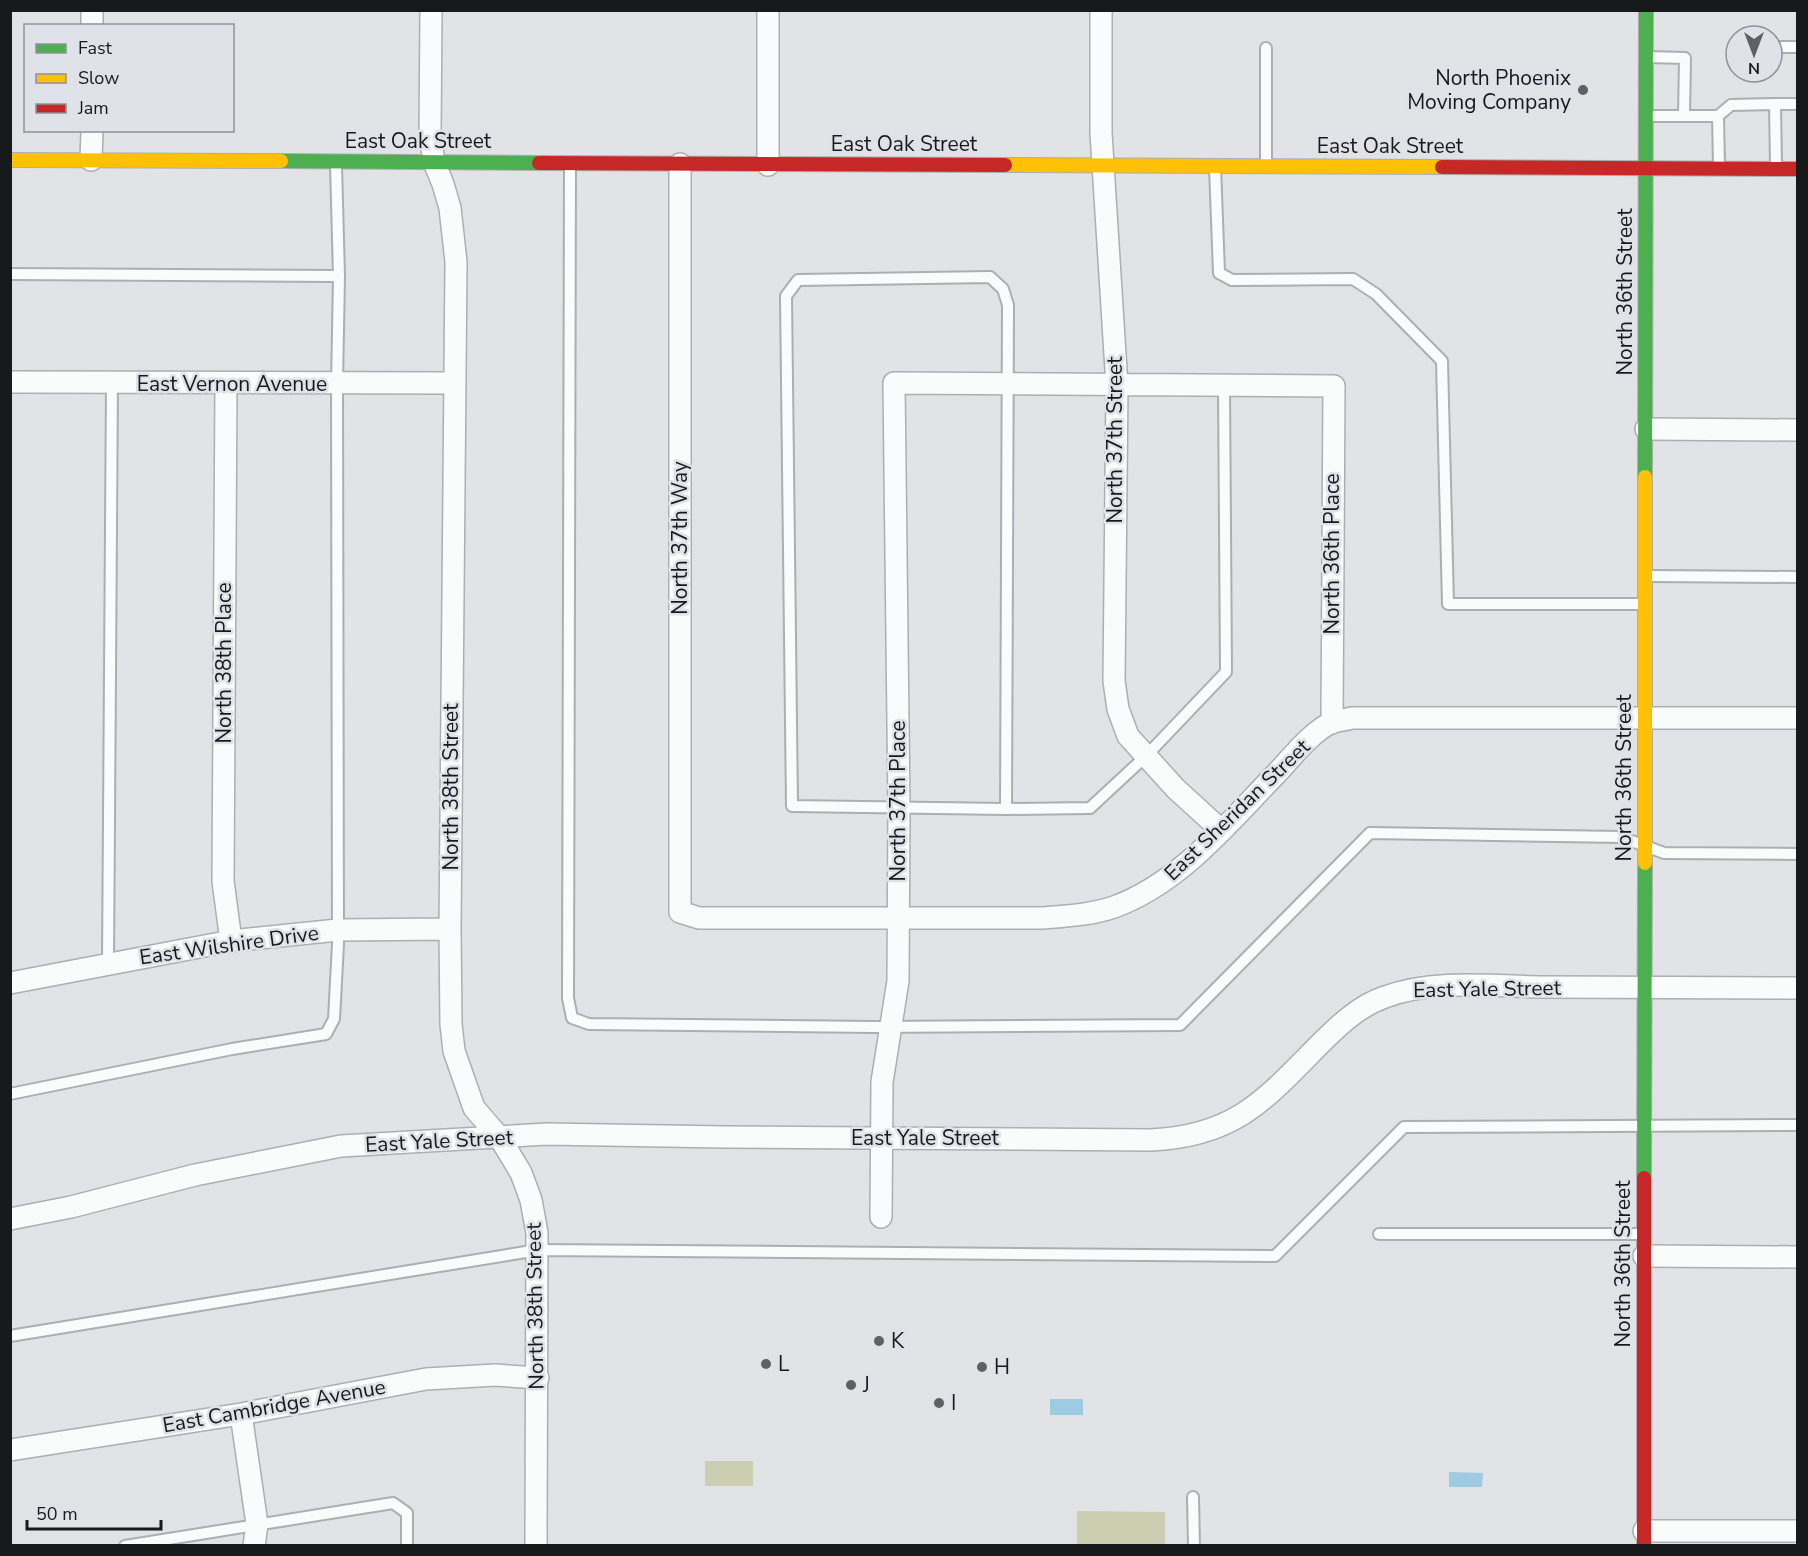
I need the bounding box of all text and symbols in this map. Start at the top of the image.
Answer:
legend [24,24,234,132]
north arrow [1724,24,1784,84]
text: Fast [78,36,113,60]
text: N [1748,57,1760,79]
place label: North Phoenix Moving Company [1407,64,1571,116]
text: Slow [78,66,119,90]
marker: North Phoenix Moving Company [1576,83,1590,97]
text: Jam [77,96,109,120]
street label: East Oak Street [345,127,492,155]
street label: East Oak Street [831,130,978,158]
street label: East Oak Street [1317,132,1464,160]
street label: North 36th Street [1611,208,1639,376]
street label: North 37th Street [1101,356,1129,524]
street label: East Vernon Avenue [137,370,327,398]
street label: North 37th Way [666,461,694,615]
street label: North 36th Place [1318,473,1346,635]
street label: North 38th Place [210,582,238,744]
street label: North 36th Street [1610,694,1638,862]
street label: North 38th Street [437,703,465,871]
street label: North 37th Place [884,720,912,882]
street label: East Sheridan Street [1158,733,1316,887]
street label: East Wilshire Drive [138,919,320,971]
street label: East Yale Street [1413,974,1562,1004]
street label: East Yale Street [364,1123,514,1159]
street label: East Yale Street [851,1124,1000,1152]
street label: North 36th Street [1609,1180,1637,1348]
street label: North 38th Street [520,1222,550,1390]
place label: K [891,1327,905,1355]
marker: K [872,1334,886,1348]
place label: L [778,1350,790,1378]
place label: H [994,1353,1010,1381]
marker: L [759,1357,773,1371]
marker: H [975,1360,989,1374]
place label: J [862,1371,870,1399]
street label: East Cambridge Avenue [160,1373,388,1439]
marker: J [844,1378,858,1392]
place label: I [951,1389,956,1417]
marker: I [932,1396,946,1410]
scale bar [27,1493,160,1531]
text: 50 m [36,1502,78,1526]

